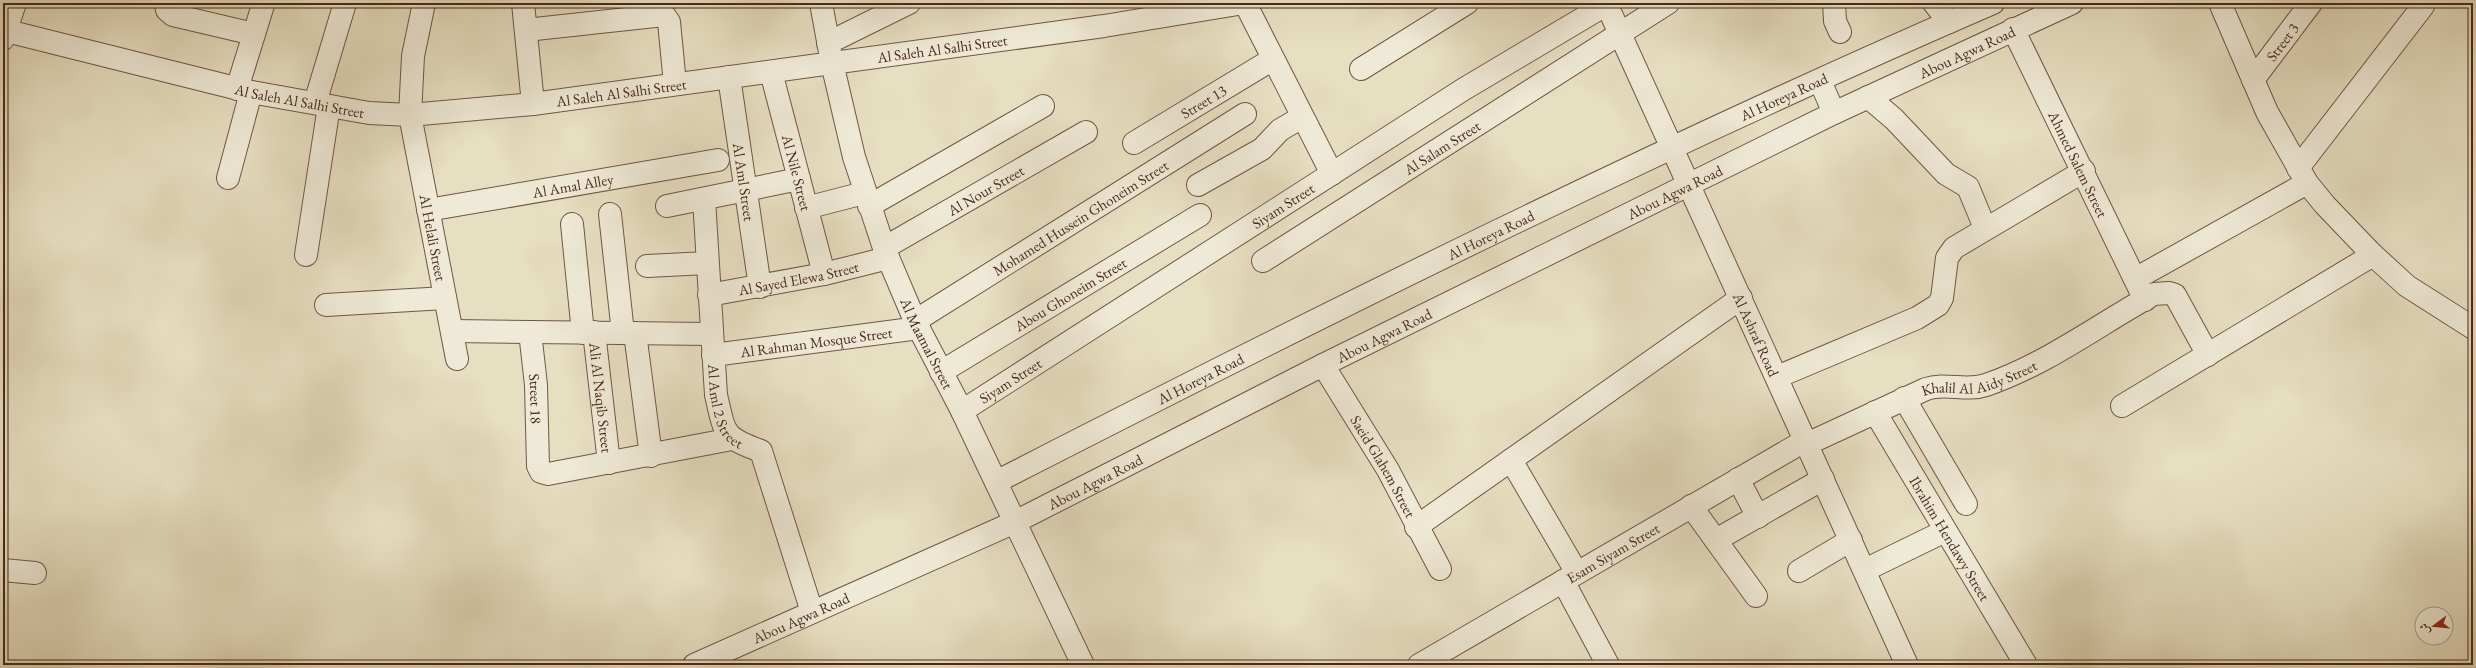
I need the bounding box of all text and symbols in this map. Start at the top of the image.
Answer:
street label: Street 3 [2261,19,2302,65]
street label: Abou Agwa Road [1915,21,2018,83]
street label: Al Saleh Al Salhi Street [875,30,1009,67]
street label: Al Horeya Road [1736,68,1831,125]
street label: Al Saleh Al Salhi Street [554,74,688,110]
street label: Al Saleh Al Salhi Street [232,79,366,122]
street label: Street 13 [1177,80,1230,122]
street label: Ahmed Salem Street [2044,107,2113,221]
street label: Al Salam Street [1399,115,1484,179]
street label: Al Nile Street [778,131,817,213]
street label: Al Aml Street [729,141,760,222]
street label: Mohamed Hussein Ghoneim Street [989,155,1172,280]
street label: Al Nour Street [943,160,1027,220]
street label: Abou Agwa Road [1623,160,1726,224]
street label: Al Amal Alley [530,169,615,202]
street label: Siyam Street [1248,178,1318,232]
street label: Al Helali Street [416,192,451,283]
street label: Al Horeya Road [1443,205,1537,264]
street label: Abou Ghoneim Street [1010,252,1130,335]
street label: Al Sayed Elewa Street [736,256,861,299]
street label: Al Ashraf Road [1729,288,1784,380]
street label: Al Maamal Street [896,294,958,392]
street label: Abou Agwa Road [1332,303,1435,367]
street label: Al Rahman Mosque Street [738,322,894,361]
street label: Ali Al Naqib Street [586,340,617,454]
street label: Al Horeya Road [1153,348,1247,408]
street label: Siyam Street [975,353,1045,407]
street label: Khalil Al Aidy Street [1919,355,2040,399]
street label: Al Aml 2 Street [705,363,747,452]
street label: Street 18 [525,372,546,424]
street label: Saeid Glahem Street [1347,411,1421,521]
street label: Abou Agwa Road [1043,449,1146,514]
street label: Ibrahim Hendawy Street [1906,472,1995,604]
street label: Esam Siyam Street [1563,518,1663,587]
street label: Abou Agwa Road [749,587,853,648]
north arrow [2414,606,2454,646]
text: ش [2416,622,2433,636]

